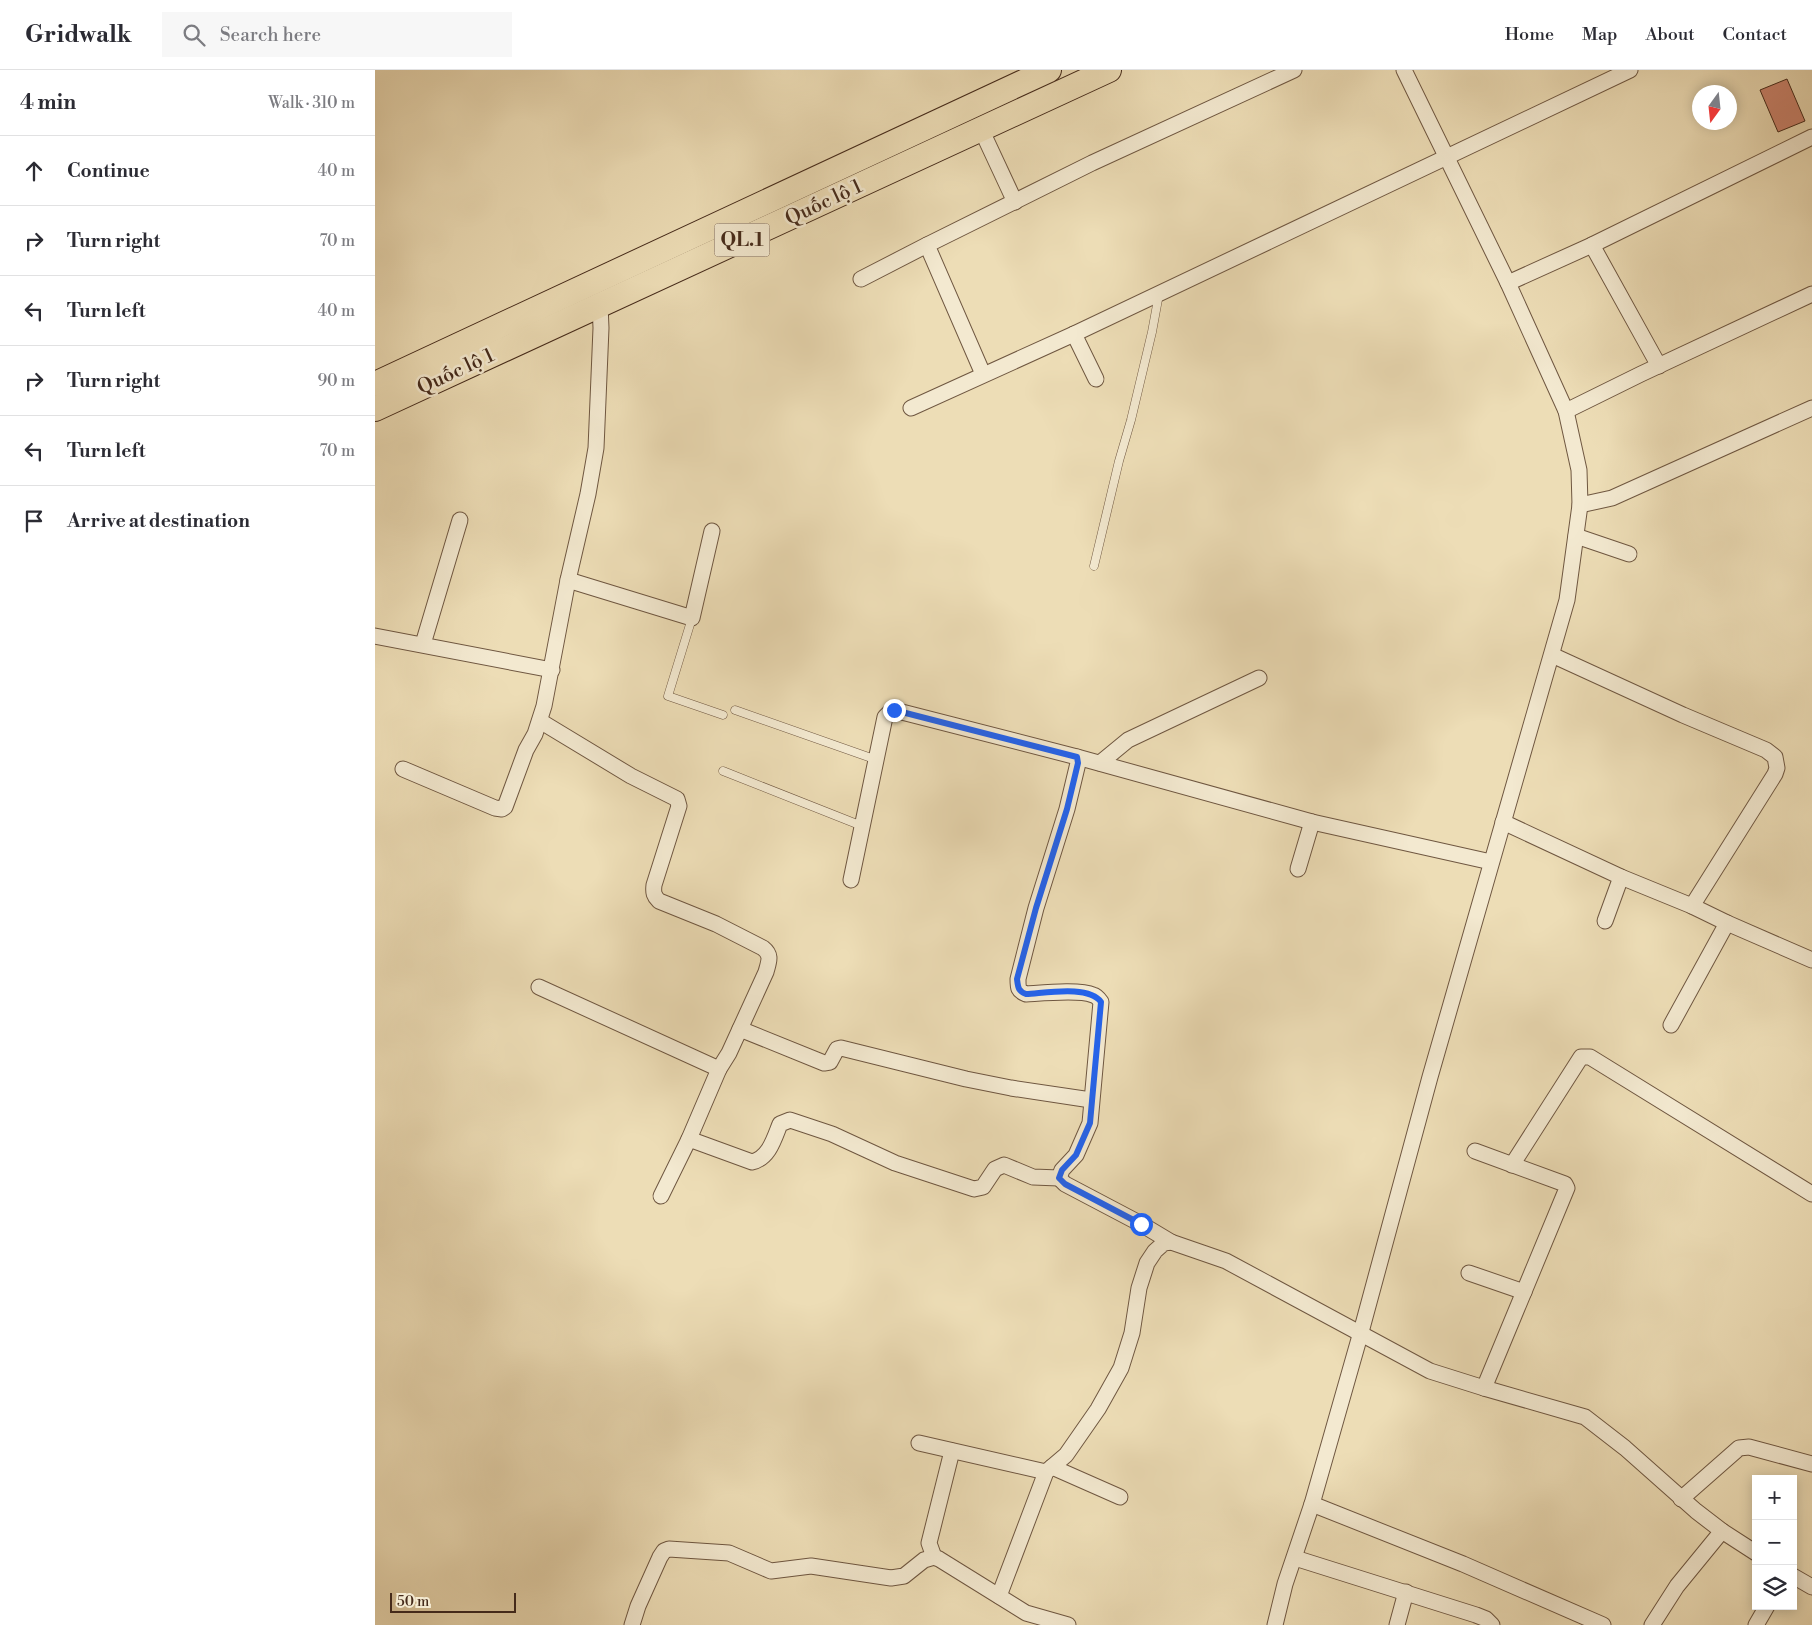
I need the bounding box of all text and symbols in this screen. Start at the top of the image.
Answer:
search box [162,12,512,57]
text: Gridwalk [25,20,132,50]
icon: search [180,21,208,49]
text: Search here [220,23,321,47]
text: Home [1505,23,1554,46]
text: Map [1582,23,1618,46]
text: About [1646,23,1695,46]
text: Contact [1723,23,1787,46]
north arrow [1692,85,1737,130]
text: 4 min [20,90,76,116]
text: Walk · 310 m [268,93,355,113]
icon: ahead [20,157,48,185]
text: Continue [67,159,150,183]
text: 40 m [318,161,355,181]
street label: Quốc lộ 1 [781,174,867,232]
road number: QL.1 [715,224,769,256]
icon: right [20,227,48,255]
text: Turn right [67,229,160,253]
text: 70 m [319,231,355,251]
icon: left [20,297,48,325]
text: Turn left [67,299,146,323]
text: 40 m [318,301,355,321]
street label: Quốc lộ 1 [413,343,499,401]
icon: right [20,367,48,395]
text: Turn right [67,369,160,393]
text: 90 m [317,371,355,391]
icon: left [20,437,48,465]
text: Turn left [67,439,146,463]
text: 70 m [319,441,355,461]
icon: arrive [20,507,48,535]
text: Arrive at destination [67,509,250,533]
route end [883,699,906,722]
route start [1130,1213,1153,1236]
map controls [1752,1475,1797,1610]
button: + [1752,1475,1797,1520]
button: − [1752,1520,1797,1565]
button: layers [1752,1565,1797,1610]
scale bar [390,1590,516,1613]
text: 50 m [397,1593,429,1611]

